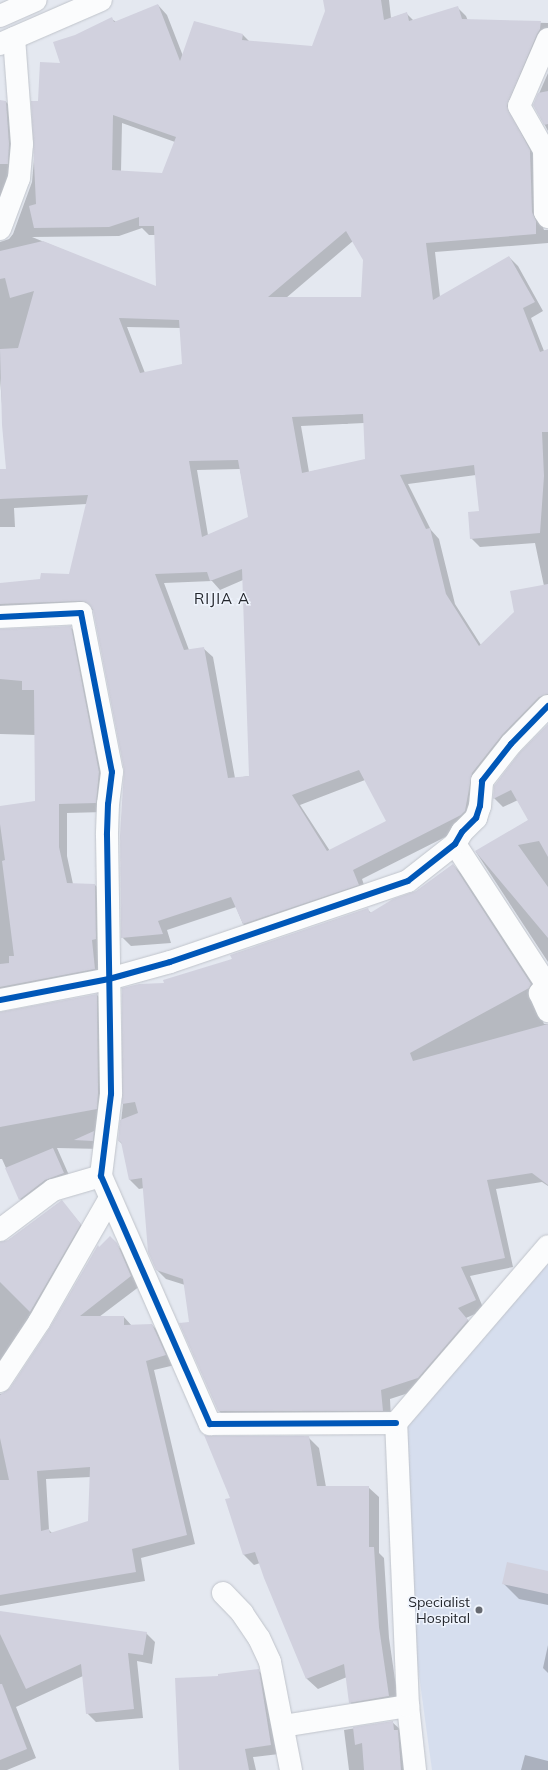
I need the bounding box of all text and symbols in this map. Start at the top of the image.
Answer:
district label: RIJIA A [194,590,250,608]
place label: Specialist Hospital [408,1594,470,1626]
marker: Specialist Hospital [473,1604,485,1616]

